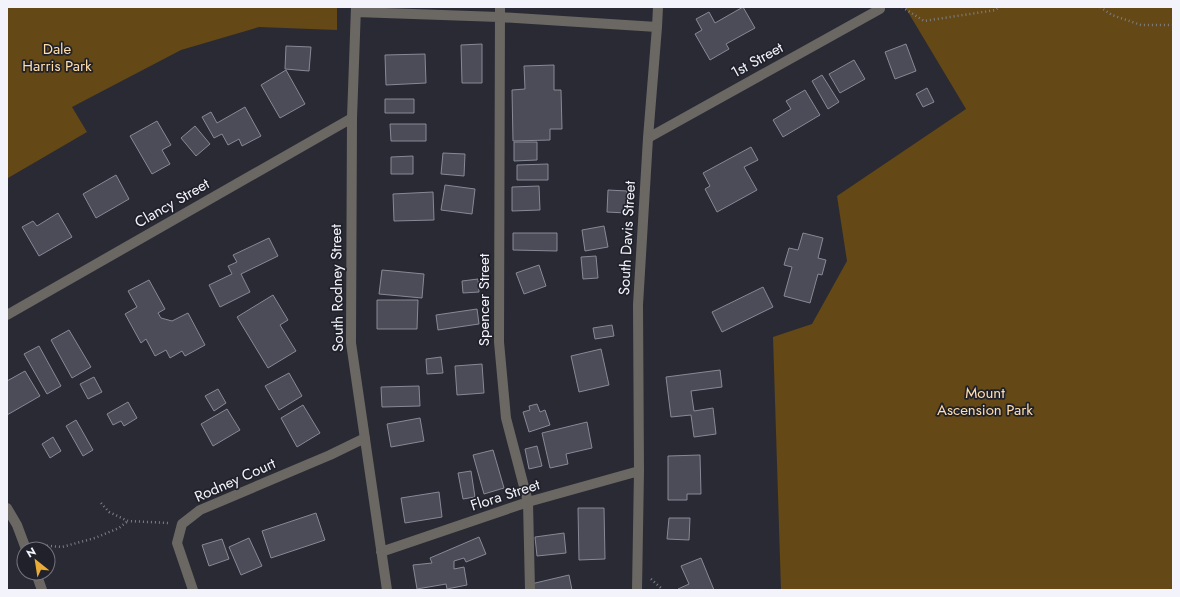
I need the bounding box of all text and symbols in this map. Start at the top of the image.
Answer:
street label: 1st Street [727,36,787,83]
park label: Dale Harris Park [22,38,92,77]
street label: Clancy Street [131,173,214,233]
street label: South Davis Street [613,180,641,296]
street label: South Rodney Street [325,224,349,352]
street label: Spencer Street [473,253,495,346]
park label: Mount Ascension Park [937,382,1033,421]
street label: Rodney Court [191,452,279,508]
street label: Flora Street [467,473,543,517]
north arrow [16,541,56,581]
text: N [23,543,39,561]

